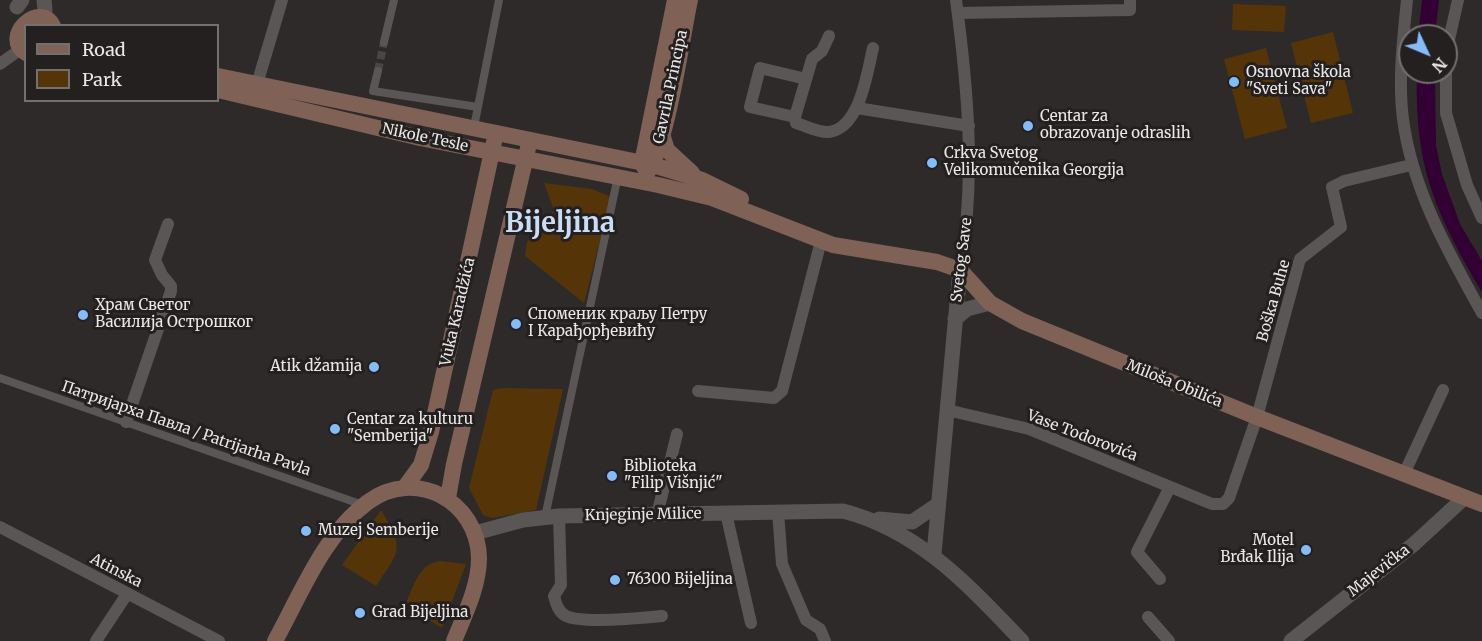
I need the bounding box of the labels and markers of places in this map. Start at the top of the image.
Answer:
place label: Osnovna škola "Sveti Sava" [1246,64,1351,99]
marker: Osnovna škola "Sveti Sava" [1227,75,1241,89]
place label: Centar za obrazovanje odraslih [1040,108,1191,143]
marker: Centar za obrazovanje odraslih [1021,119,1035,133]
place label: Crkva Svetog Velikomučenika Georgija [944,145,1124,180]
marker: Crkva Svetog Velikomučenika Georgija [925,156,939,170]
place label: Храм Светог Василија Острошког [95,297,253,332]
place label: Споменик краљу Петру I Карађорђевићу [528,306,707,341]
marker: Храм Светог Василија Острошког [76,308,90,322]
marker: Споменик краљу Петру I Карађорђевићу [509,317,523,331]
place label: Atik džamija [270,358,362,376]
marker: Atik džamija [367,360,381,374]
place label: Centar za kulturu "Semberija" [347,411,473,446]
marker: Centar za kulturu "Semberija" [328,422,342,436]
place label: Biblioteka "Filip Višnjić" [624,458,723,493]
marker: Biblioteka "Filip Višnjić" [605,469,619,483]
place label: Muzej Semberije [318,522,439,540]
marker: Muzej Semberije [299,524,313,538]
place label: Motel Brđak Ilija [1220,532,1294,567]
marker: Motel Brđak Ilija [1299,543,1313,557]
place label: 76300 Bijeljina [627,571,733,589]
marker: 76300 Bijeljina [608,573,622,587]
place label: Grad Bijeljina [372,604,468,622]
marker: Grad Bijeljina [353,606,367,620]

